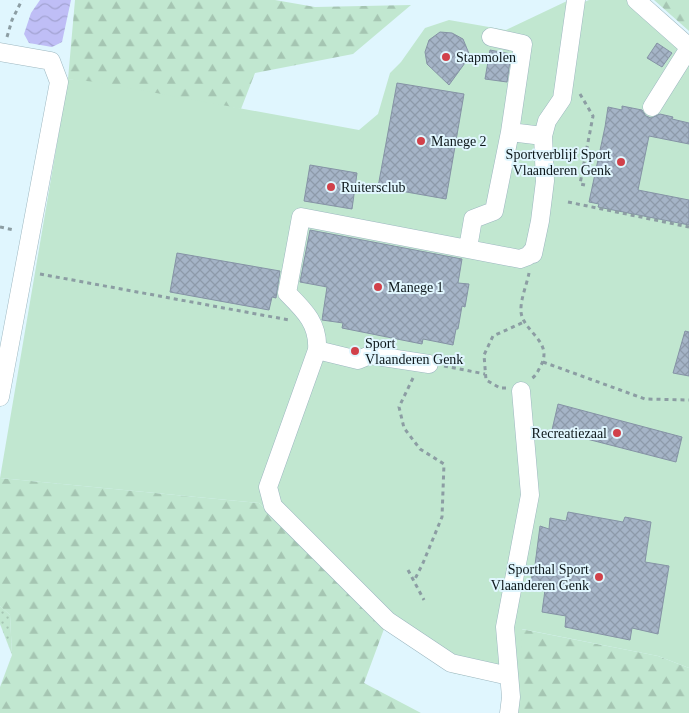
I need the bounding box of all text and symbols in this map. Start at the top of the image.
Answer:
place label: Stapmolen [456,50,516,65]
marker: Stapmolen [440,51,452,63]
place label: Manege 2 [431,134,487,149]
marker: Manege 2 [415,135,427,147]
place label: Sportverblijf Sport Vlaanderen Genk [506,147,611,178]
marker: Sportverblijf Sport Vlaanderen Genk [615,156,627,168]
place label: Ruitersclub [341,180,406,195]
marker: Ruitersclub [325,181,337,193]
place label: Manege 1 [388,280,444,295]
marker: Manege 1 [372,281,384,293]
place label: Sport Vlaanderen Genk [365,336,463,367]
marker: Sport Vlaanderen Genk [349,345,361,357]
place label: Recreatiezaal [532,426,607,441]
marker: Recreatiezaal [611,427,623,439]
place label: Sporthal Sport Vlaanderen Genk [491,562,589,593]
marker: Sporthal Sport Vlaanderen Genk [593,571,605,583]

